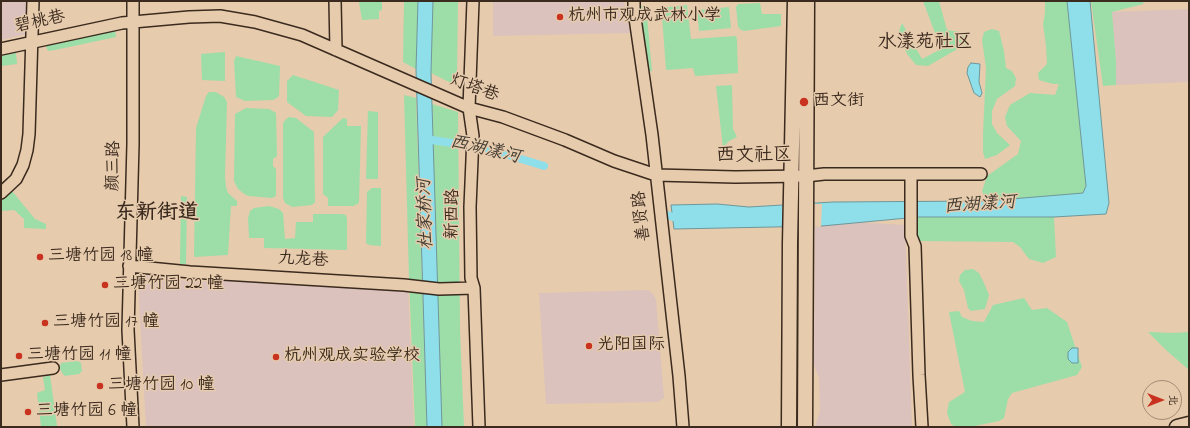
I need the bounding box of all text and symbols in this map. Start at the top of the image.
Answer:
place label: 杭州市观成武林小学 [568,7,721,27]
street label: 碧桃巷 [13,8,67,38]
marker: 杭州市观成武林小学 [555,12,565,22]
district label: 水漾苑社区 [878,33,972,55]
street label: 灯塔巷 [447,71,501,107]
place label: 西文街 [813,92,864,112]
marker: 西文街 [798,96,810,108]
water label: 西湖漾河 [447,132,523,170]
street label: 颜三路 [104,140,126,192]
district label: 西文社区 [716,146,792,168]
water label: 杜家桥河 [415,178,439,250]
street label: 新西路 [443,188,465,240]
street label: 善贤路 [630,190,656,242]
water label: 西湖漾河 [943,193,1017,219]
district label: 东新街道 [115,202,199,228]
place label: 三塘竹园 18 幢 [48,247,153,267]
street label: 九龙巷 [277,249,329,273]
marker: 三塘竹园 18 幢 [35,252,45,262]
place label: 三塘竹园 22 幢 [113,275,223,295]
marker: 三塘竹园 22 幢 [100,280,110,290]
place label: 三塘竹园 17 幢 [53,313,159,333]
marker: 三塘竹园 17 幢 [40,318,50,328]
place label: 光阳国际 [597,336,665,356]
marker: 光阳国际 [584,341,594,351]
place label: 三塘竹园 11 幢 [27,346,131,366]
place label: 杭州观成实验学校 [284,347,420,367]
marker: 三塘竹园 11 幢 [14,351,24,361]
marker: 杭州观成实验学校 [271,352,281,362]
place label: 三塘竹园 10 幢 [108,376,214,396]
north arrow [1142,380,1182,420]
marker: 三塘竹园 10 幢 [95,381,105,391]
text: 北 [1165,395,1181,406]
place label: 三塘竹园 6 幢 [36,402,137,422]
marker: 三塘竹园 6 幢 [23,407,33,417]

